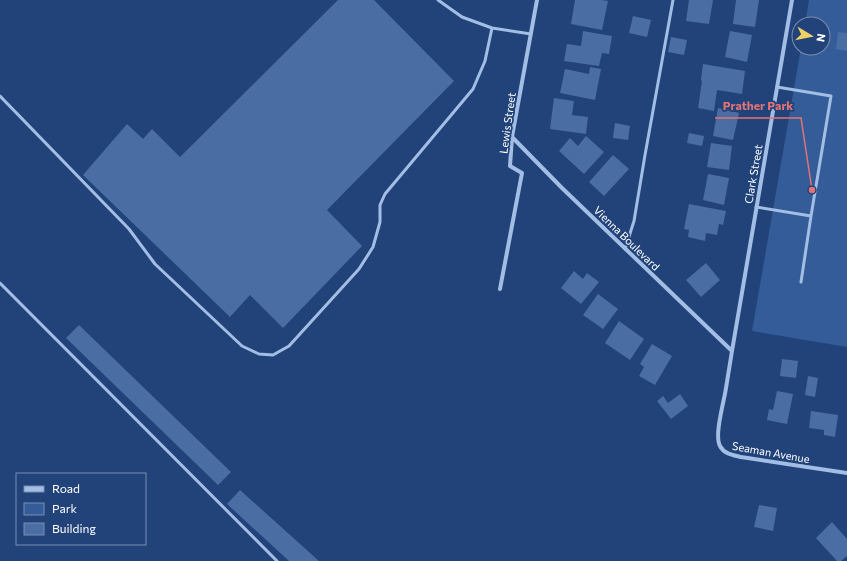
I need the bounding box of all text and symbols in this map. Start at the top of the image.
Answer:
north arrow [791,16,831,56]
text: N [814,33,828,43]
street label: Lewis Street [496,91,518,155]
callout: Prather Park [715,94,801,118]
text: Prather Park [723,98,793,112]
street label: Clark Street [741,143,765,204]
street label: Vienna Boulevard [591,203,663,273]
street label: Seaman Avenue [731,439,811,465]
legend [16,473,146,545]
text: Road [52,481,80,495]
text: Park [52,501,78,515]
text: Building [52,521,96,535]

